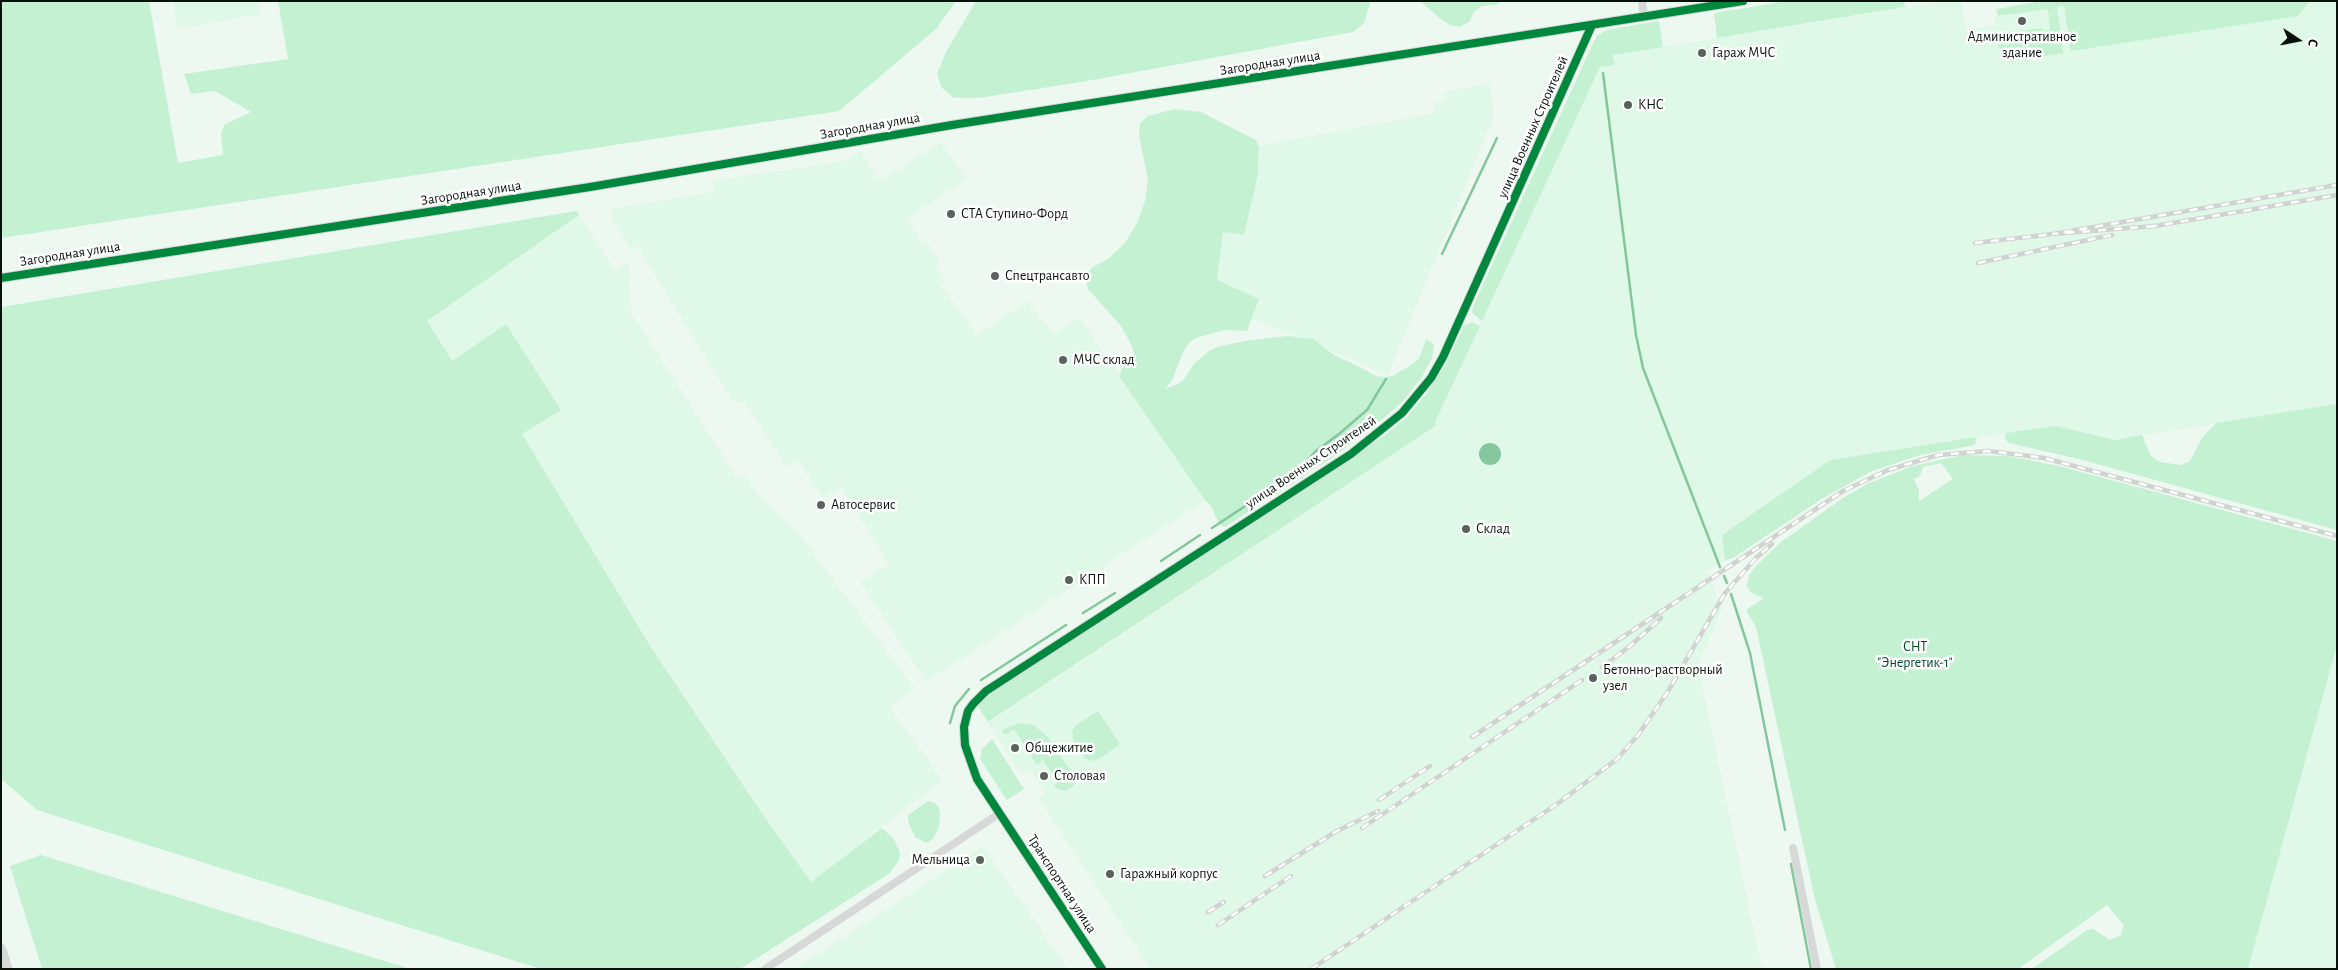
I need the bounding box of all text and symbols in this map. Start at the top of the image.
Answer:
marker: Административное здание [2016,15,2028,27]
north arrow [2273,15,2323,65]
place label: Административное здание [1967,29,2077,62]
text: С [2305,38,2320,48]
place label: Гараж МЧС [1712,45,1775,61]
street label: Загородная улица [1219,47,1321,79]
marker: Гараж МЧС [1696,47,1708,59]
street label: улица Военных Строителей [1494,53,1572,201]
place label: КНС [1638,97,1664,113]
marker: КНС [1622,99,1634,111]
street label: Загородная улица [819,109,921,143]
street label: Загородная улица [420,177,522,209]
place label: СТА Ступино-Форд [961,206,1068,222]
marker: СТА Ступино-Форд [945,208,957,220]
street label: Загородная улица [19,238,121,270]
place label: Спецтрансавто [1005,268,1090,284]
marker: Спецтрансавто [989,270,1001,282]
place label: МЧС склад [1073,352,1135,368]
marker: МЧС склад [1057,354,1069,366]
street label: улица Военных Строителей [1243,412,1379,512]
place label: Автосервис [831,497,896,513]
marker: Автосервис [815,499,827,511]
place label: Склад [1476,521,1510,537]
marker: Склад [1460,523,1472,535]
place label: КПП [1079,572,1106,588]
marker: КПП [1063,574,1075,586]
park label: СНТ "Энергетик-1" [1877,639,1953,672]
place label: Бетонно-растворный узел [1603,662,1723,694]
marker: Бетонно-растворный узел [1587,672,1599,684]
place label: Общежитие [1025,740,1093,756]
marker: Общежитие [1009,742,1021,754]
place label: Столовая [1054,768,1106,784]
marker: Столовая [1038,770,1050,782]
street label: Транспортная улица [1024,832,1100,936]
place label: Мельница [912,852,970,868]
marker: Мельница [974,854,986,866]
place label: Гаражный корпус [1120,866,1218,882]
marker: Гаражный корпус [1104,868,1116,880]

